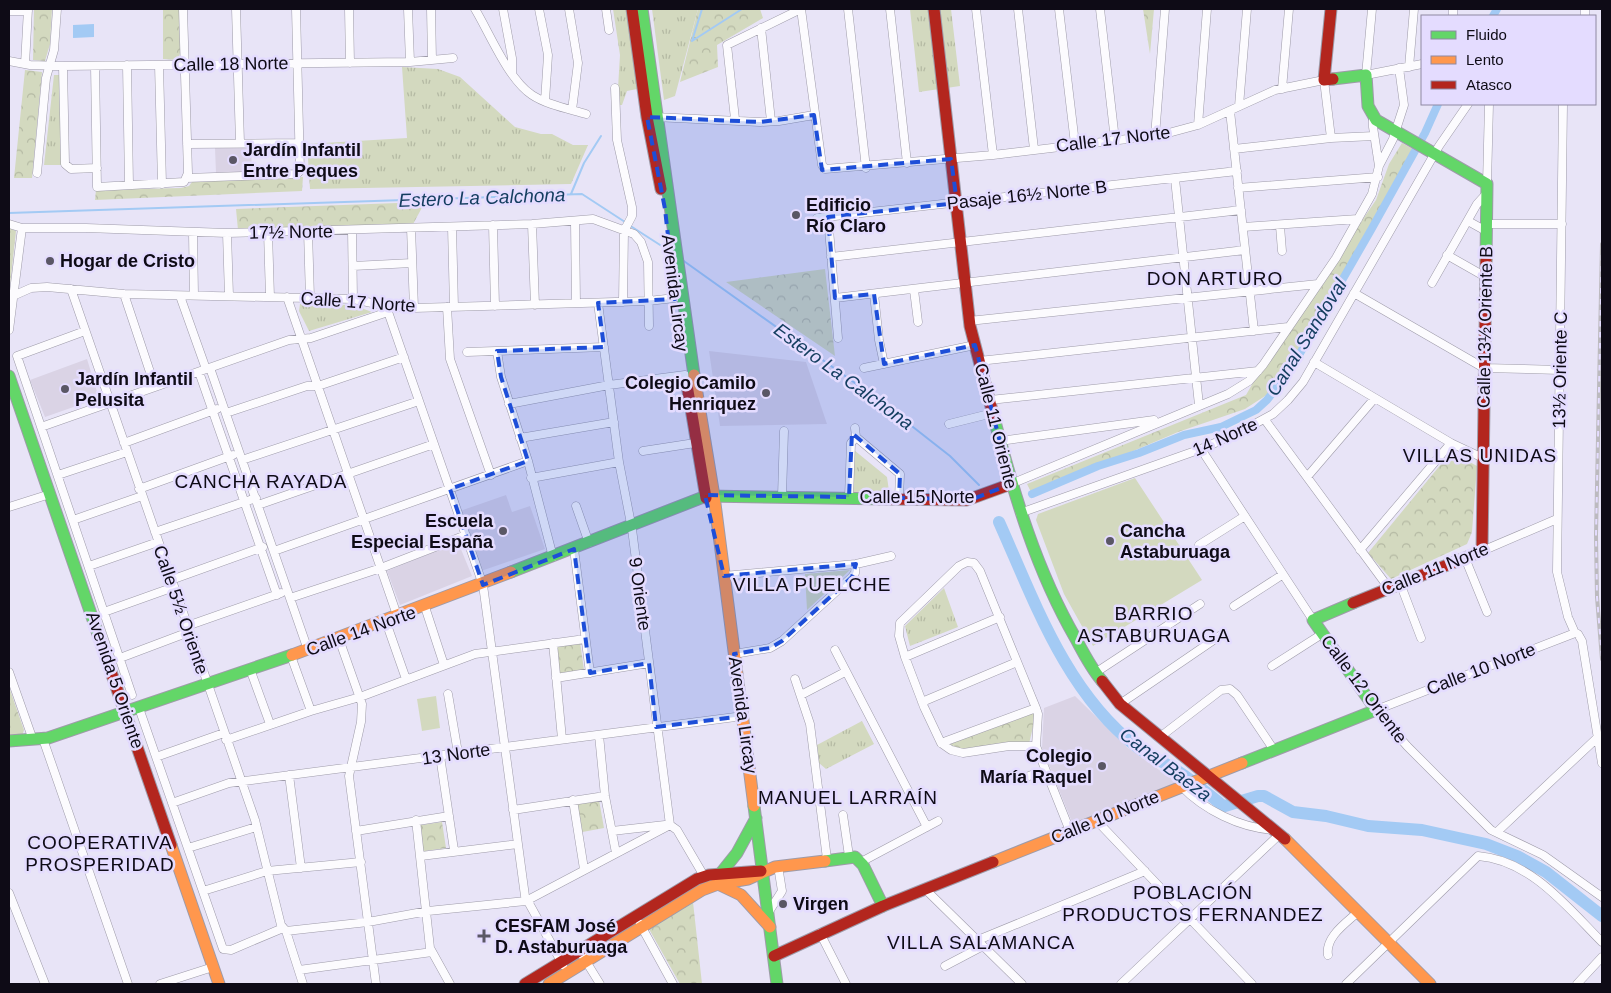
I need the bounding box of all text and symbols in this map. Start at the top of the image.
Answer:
legend [1421,15,1596,105]
text: Fluido [1466,26,1507,43]
text: Lento [1466,51,1504,68]
street label: Calle 18 Norte [173,53,289,75]
text: Atasco [1466,76,1512,93]
street label: Calle 17 Norte [1055,122,1171,156]
place label: Jardín Infantil Entre Peques [243,140,361,181]
marker: Jardín Infantil Entre Peques [227,154,239,166]
street label: Pasaje 16½ Norte B [946,177,1108,213]
water label: Estero La Calchona [398,184,566,211]
place label: Edificio Río Claro [806,195,886,236]
marker: Edificio Río Claro [790,209,802,221]
street label: 17½ Norte [249,221,333,243]
street label: Avenida Lircay [658,233,692,353]
street label: Calle 13½ Oriente B [1474,246,1496,408]
place label: Hogar de Cristo [60,251,195,271]
marker: Hogar de Cristo [44,255,56,267]
district label: DON ARTURO [1147,268,1283,289]
water label: Canal Sandoval [1262,274,1351,400]
street label: Calle 17 Norte [300,288,416,316]
street label: 13½ Oriente C [1549,311,1571,429]
water label: Estero La Calchona [770,319,917,434]
street label: Calle 11 Oriente [971,361,1021,491]
place label: Jardín Infantil Pelusita [75,369,193,410]
place label: Colegio Camilo Henriquez [625,373,756,414]
marker: Jardín Infantil Pelusita [59,383,71,395]
marker: Colegio Camilo Henriquez [760,387,772,399]
street label: 14 Norte [1189,414,1261,460]
district label: VILLAS UNIDAS [1403,445,1557,466]
district label: CANCHA RAYADA [175,471,347,492]
street label: Calle 15 Norte [859,487,975,507]
place label: Escuela Especial España [351,511,494,552]
place label: Cancha Astaburuaga [1120,521,1231,562]
marker: Escuela Especial España [497,525,509,537]
marker: Cancha Astaburuaga [1104,535,1116,547]
street label: Calle 11 Norte [1379,538,1491,600]
street label: Calle 5½ Oriente [150,543,212,677]
street label: 9 Oriente [625,556,655,632]
district label: VILLA PUELCHE [733,574,891,595]
street label: Calle 14 Norte [304,602,418,660]
district label: BARRIO ASTABURUAGA [1077,603,1231,646]
street label: Avenida 5 Oriente [82,609,148,751]
street label: Calle 12 Oriente [1317,631,1411,747]
street label: Calle 10 Norte [1424,639,1538,699]
street label: Avenida Lircay [725,655,761,775]
water label: Canal Baeza [1116,723,1215,806]
street label: 13 Norte [420,739,492,769]
place label: Colegio María Raquel [980,746,1092,787]
marker: Colegio María Raquel [1096,760,1108,772]
street label: Calle 10 Norte [1048,786,1162,848]
district label: MANUEL LARRAÍN [758,787,938,808]
district label: COOPERATIVA PROSPERIDAD [25,832,175,875]
district label: POBLACIÓN PRODUCTOS FERNANDEZ [1062,882,1324,925]
place label: Virgen [793,894,849,914]
marker: Virgen [777,898,789,910]
place label: CESFAM José D. Astaburuaga [495,916,628,957]
marker: CESFAM José D. Astaburuaga [477,929,491,943]
district label: VILLA SALAMANCA [887,932,1075,953]

